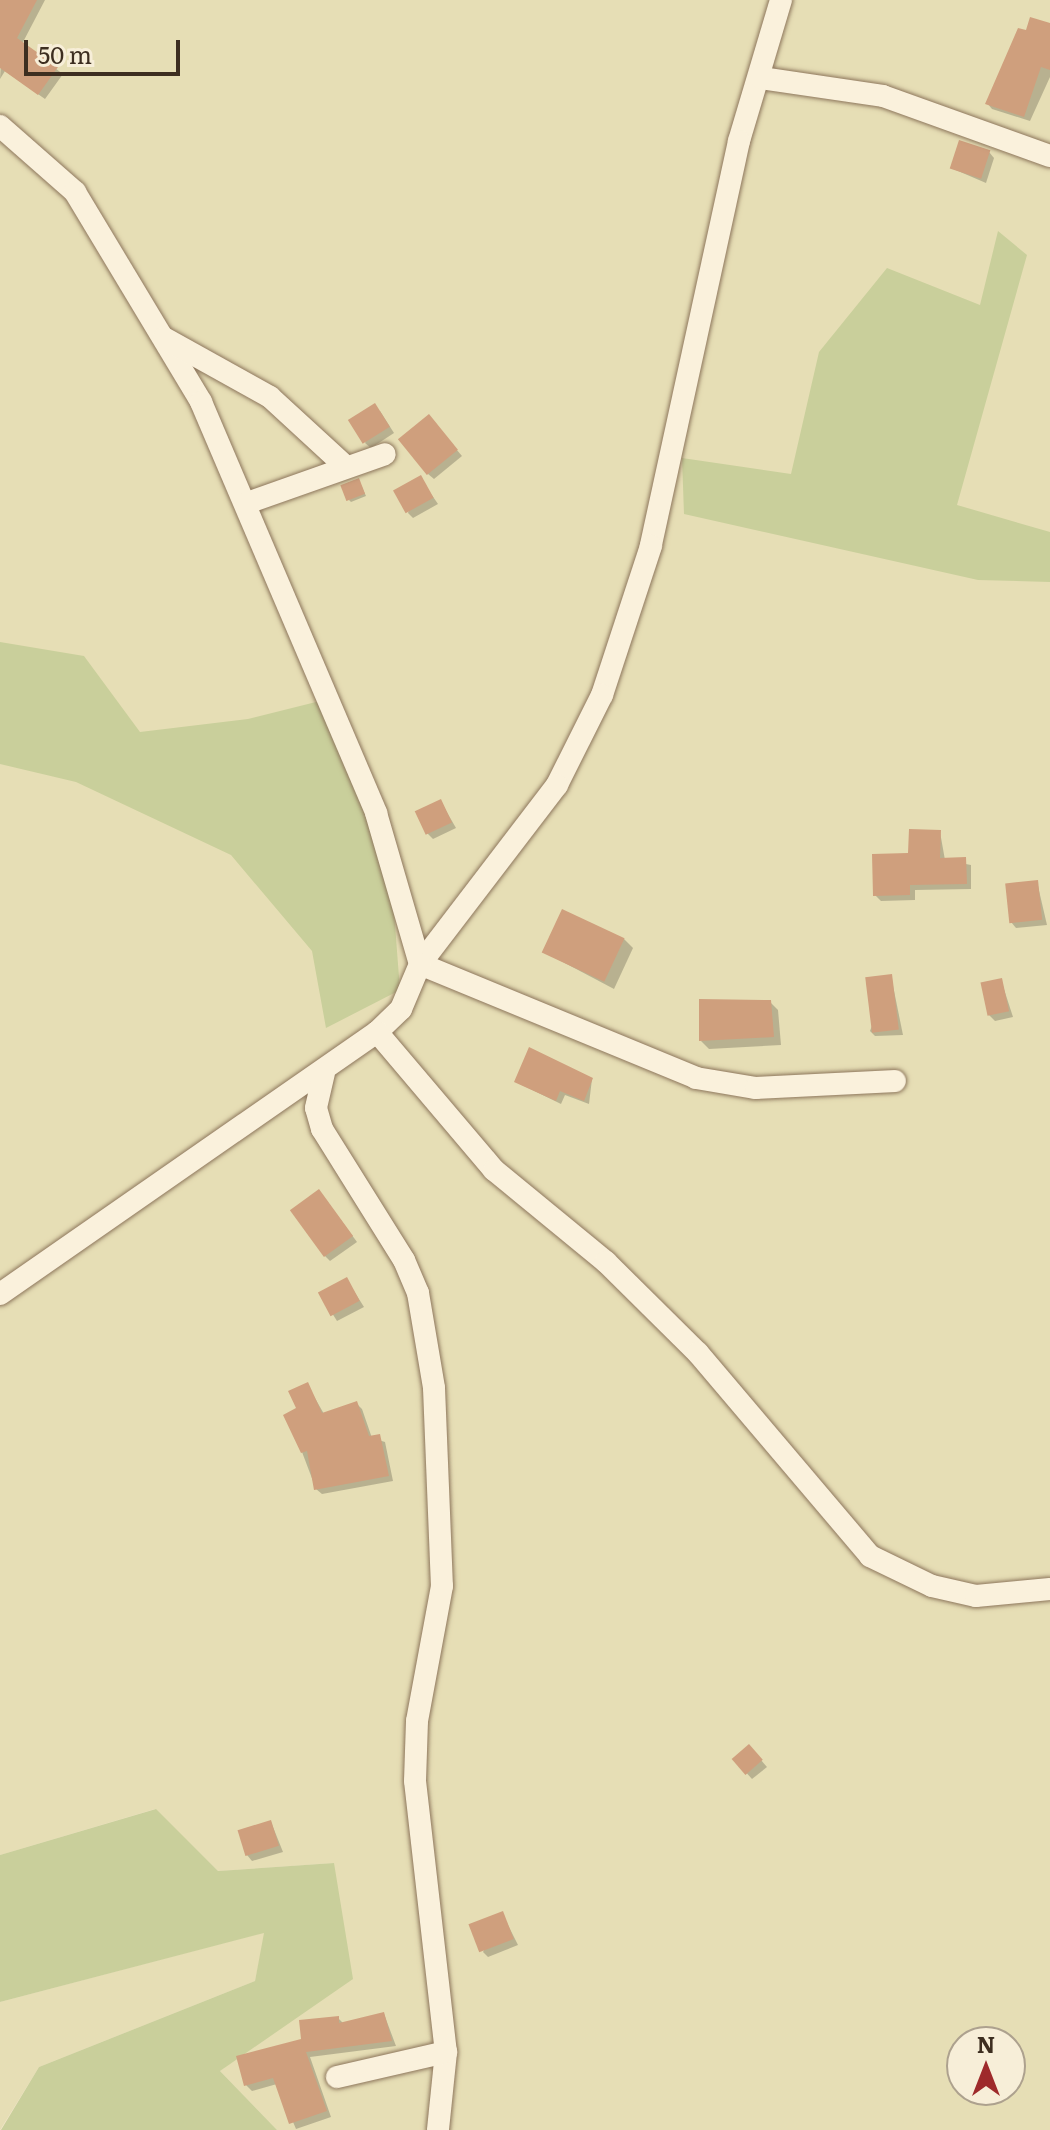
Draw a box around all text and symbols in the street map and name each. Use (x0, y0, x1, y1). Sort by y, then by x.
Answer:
scale bar (28, 24, 184, 74)
text: 50 m (38, 36, 92, 71)
north arrow (946, 2026, 1026, 2106)
text: N (977, 2027, 995, 2060)

